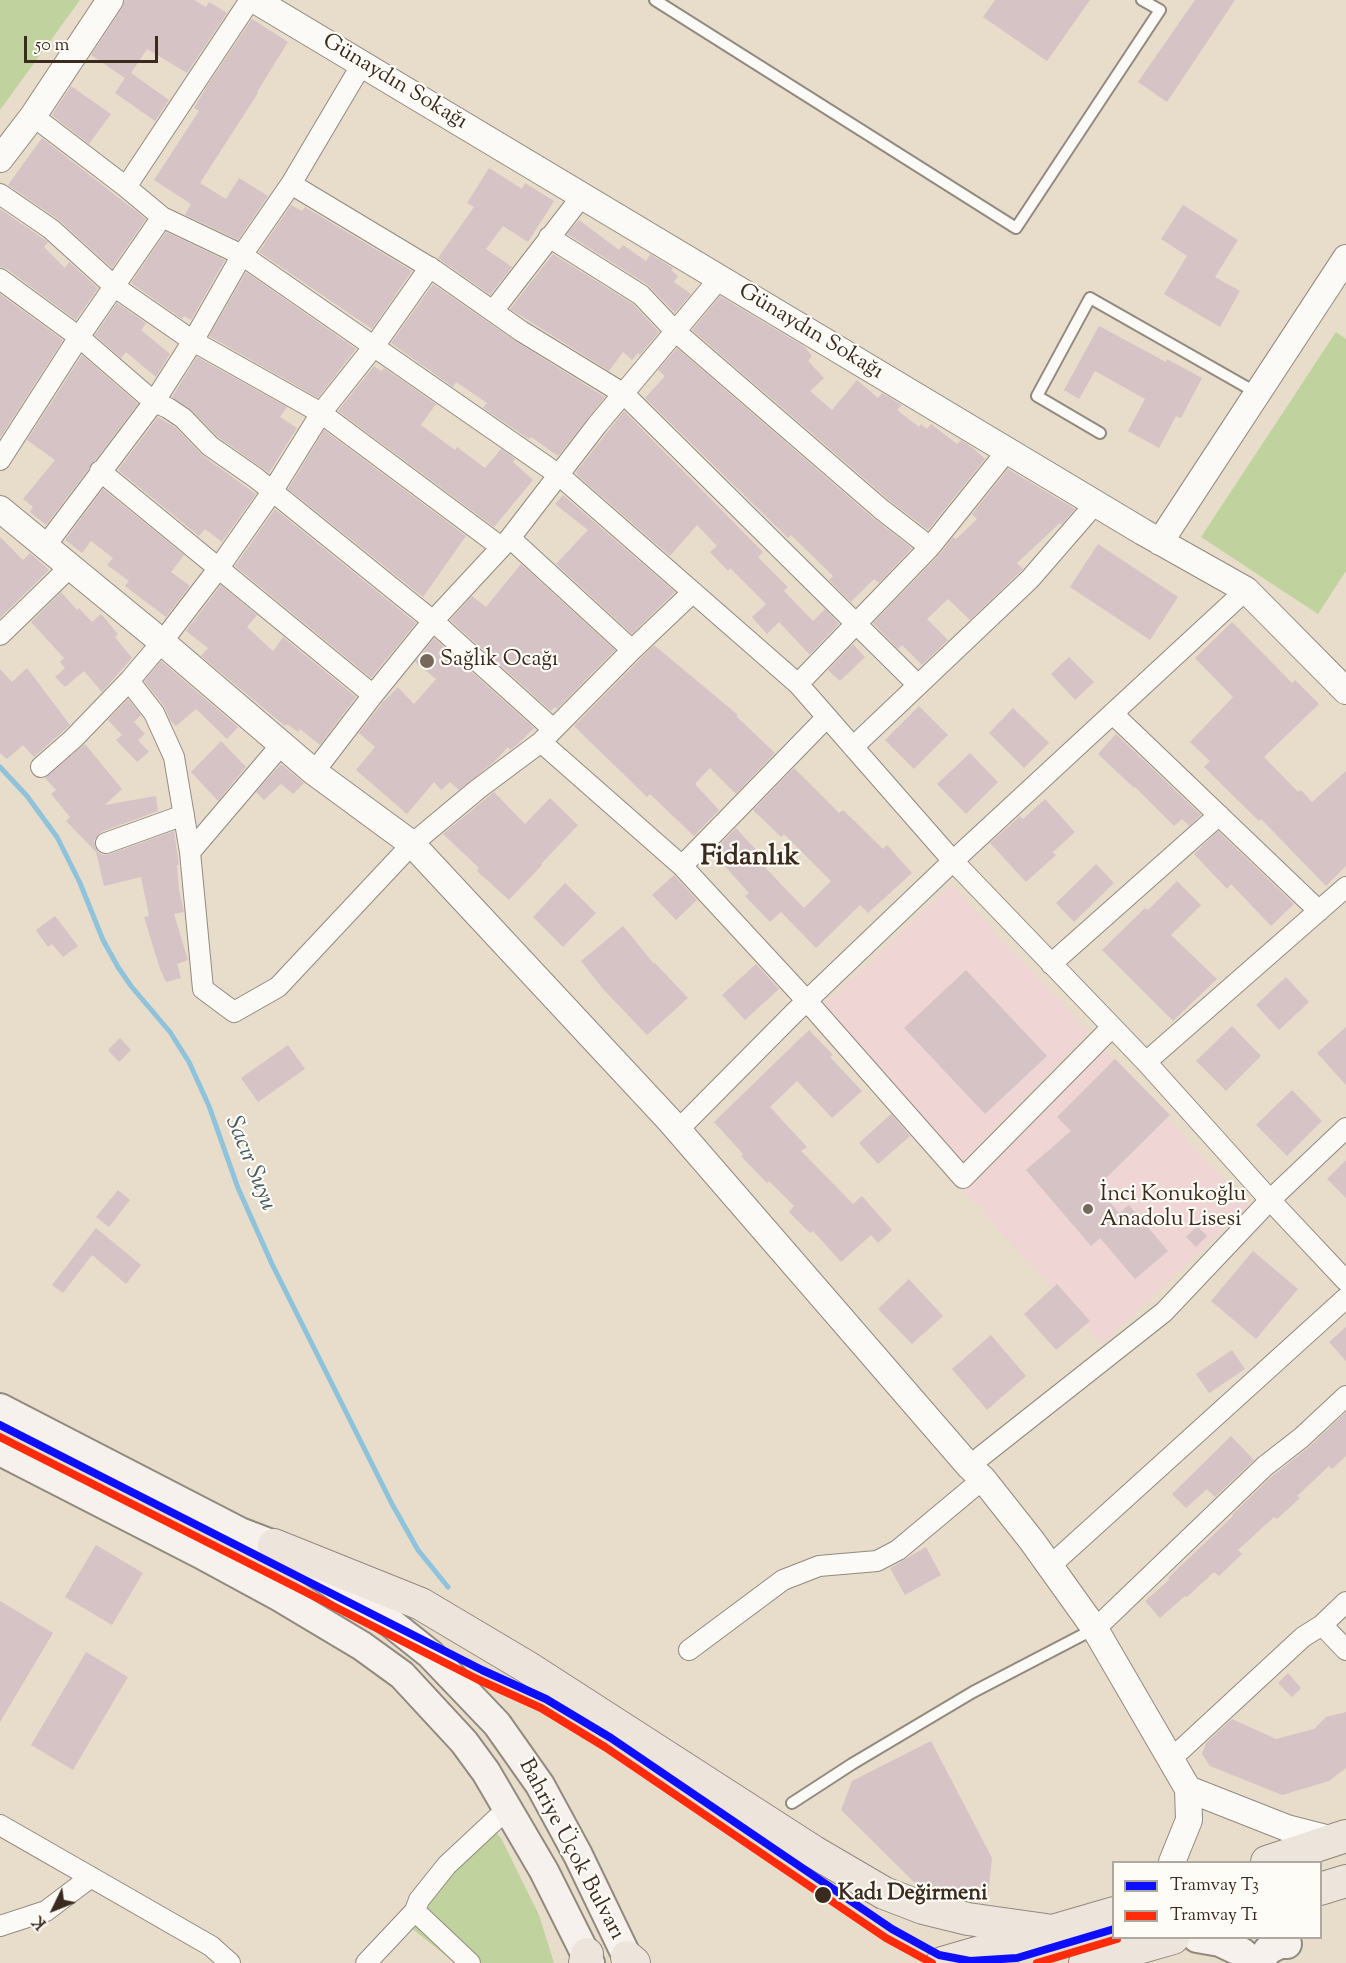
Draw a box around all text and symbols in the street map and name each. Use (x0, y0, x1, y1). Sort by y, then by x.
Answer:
scale bar (27, 24, 160, 62)
street label: Günaydın Sokağı (317, 29, 471, 137)
text: 50 m (35, 33, 69, 59)
street label: Günaydın Sokağı (733, 279, 887, 387)
place label: Sağlık Ocağı (440, 648, 558, 674)
marker: Sağlık Ocağı (418, 652, 436, 670)
district label: Fidanlık (700, 842, 800, 876)
water label: Sacır Suyu (217, 1112, 281, 1216)
place label: İnci Konukoğlu Anadolu Lisesi (1100, 1183, 1246, 1234)
marker: İnci Konukoğlu Anadolu Lisesi (1081, 1202, 1095, 1216)
street label: Bahriye Üçok Bulvarı (511, 1755, 629, 1945)
legend (1112, 1861, 1322, 1939)
text: Tramvay T3 (1170, 1873, 1259, 1899)
north arrow (24, 1879, 84, 1939)
place label: Kadı Değirmeni (838, 1882, 987, 1908)
marker: Kadı Değirmeni (813, 1885, 833, 1905)
text: Tramvay T1 (1170, 1903, 1258, 1929)
text: K (28, 1910, 53, 1934)

